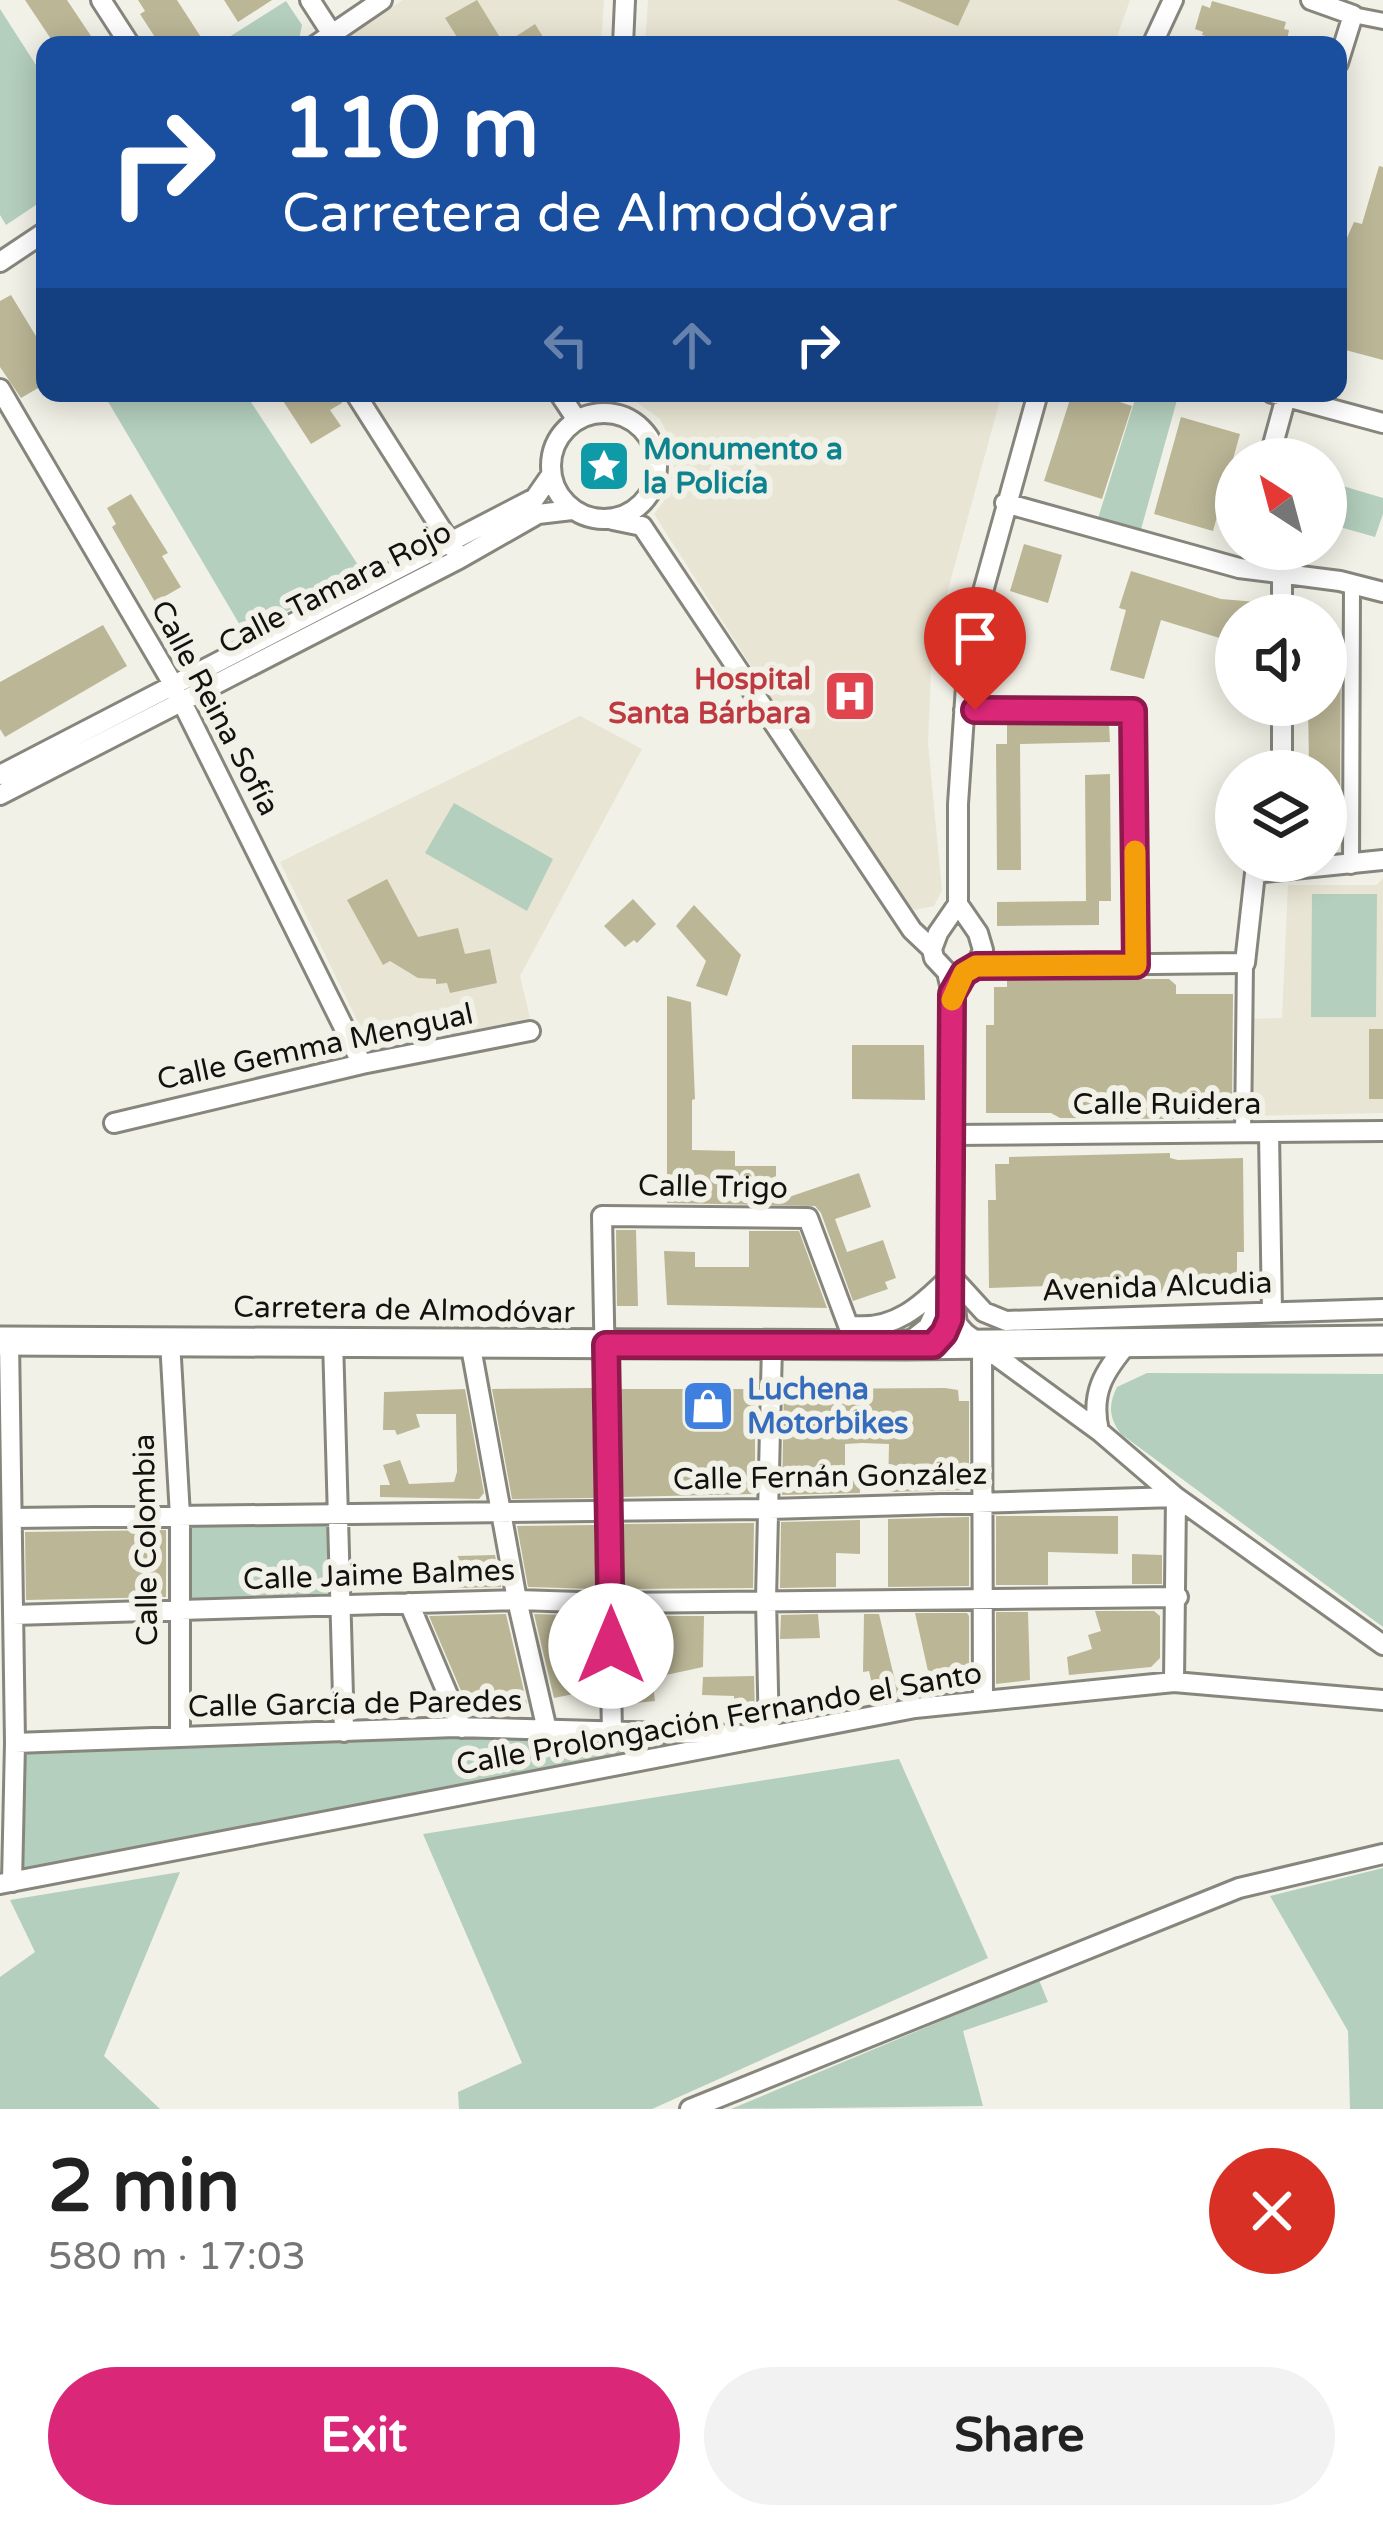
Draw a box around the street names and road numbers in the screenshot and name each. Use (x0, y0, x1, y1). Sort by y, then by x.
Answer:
street label: Calle Tamara Rojo (212, 513, 458, 663)
street label: Calle Reina Sofía (143, 594, 287, 822)
street label: Calle Gemma Mengual (154, 995, 476, 1099)
street label: Calle Ruidera (1073, 1086, 1261, 1123)
street label: Calle Trigo (638, 1167, 788, 1207)
street label: Avenida Alcudia (1041, 1264, 1273, 1310)
street label: Carretera de Almodóvar (233, 1289, 576, 1331)
street label: Calle Colombia (126, 1433, 166, 1647)
street label: Calle Fernán González (672, 1456, 988, 1498)
street label: Calle Jaime Balmes (242, 1552, 516, 1598)
street label: Calle Prolongación Fernando el Santo (453, 1654, 985, 1784)
street label: Calle García de Paredes (187, 1683, 523, 1725)

